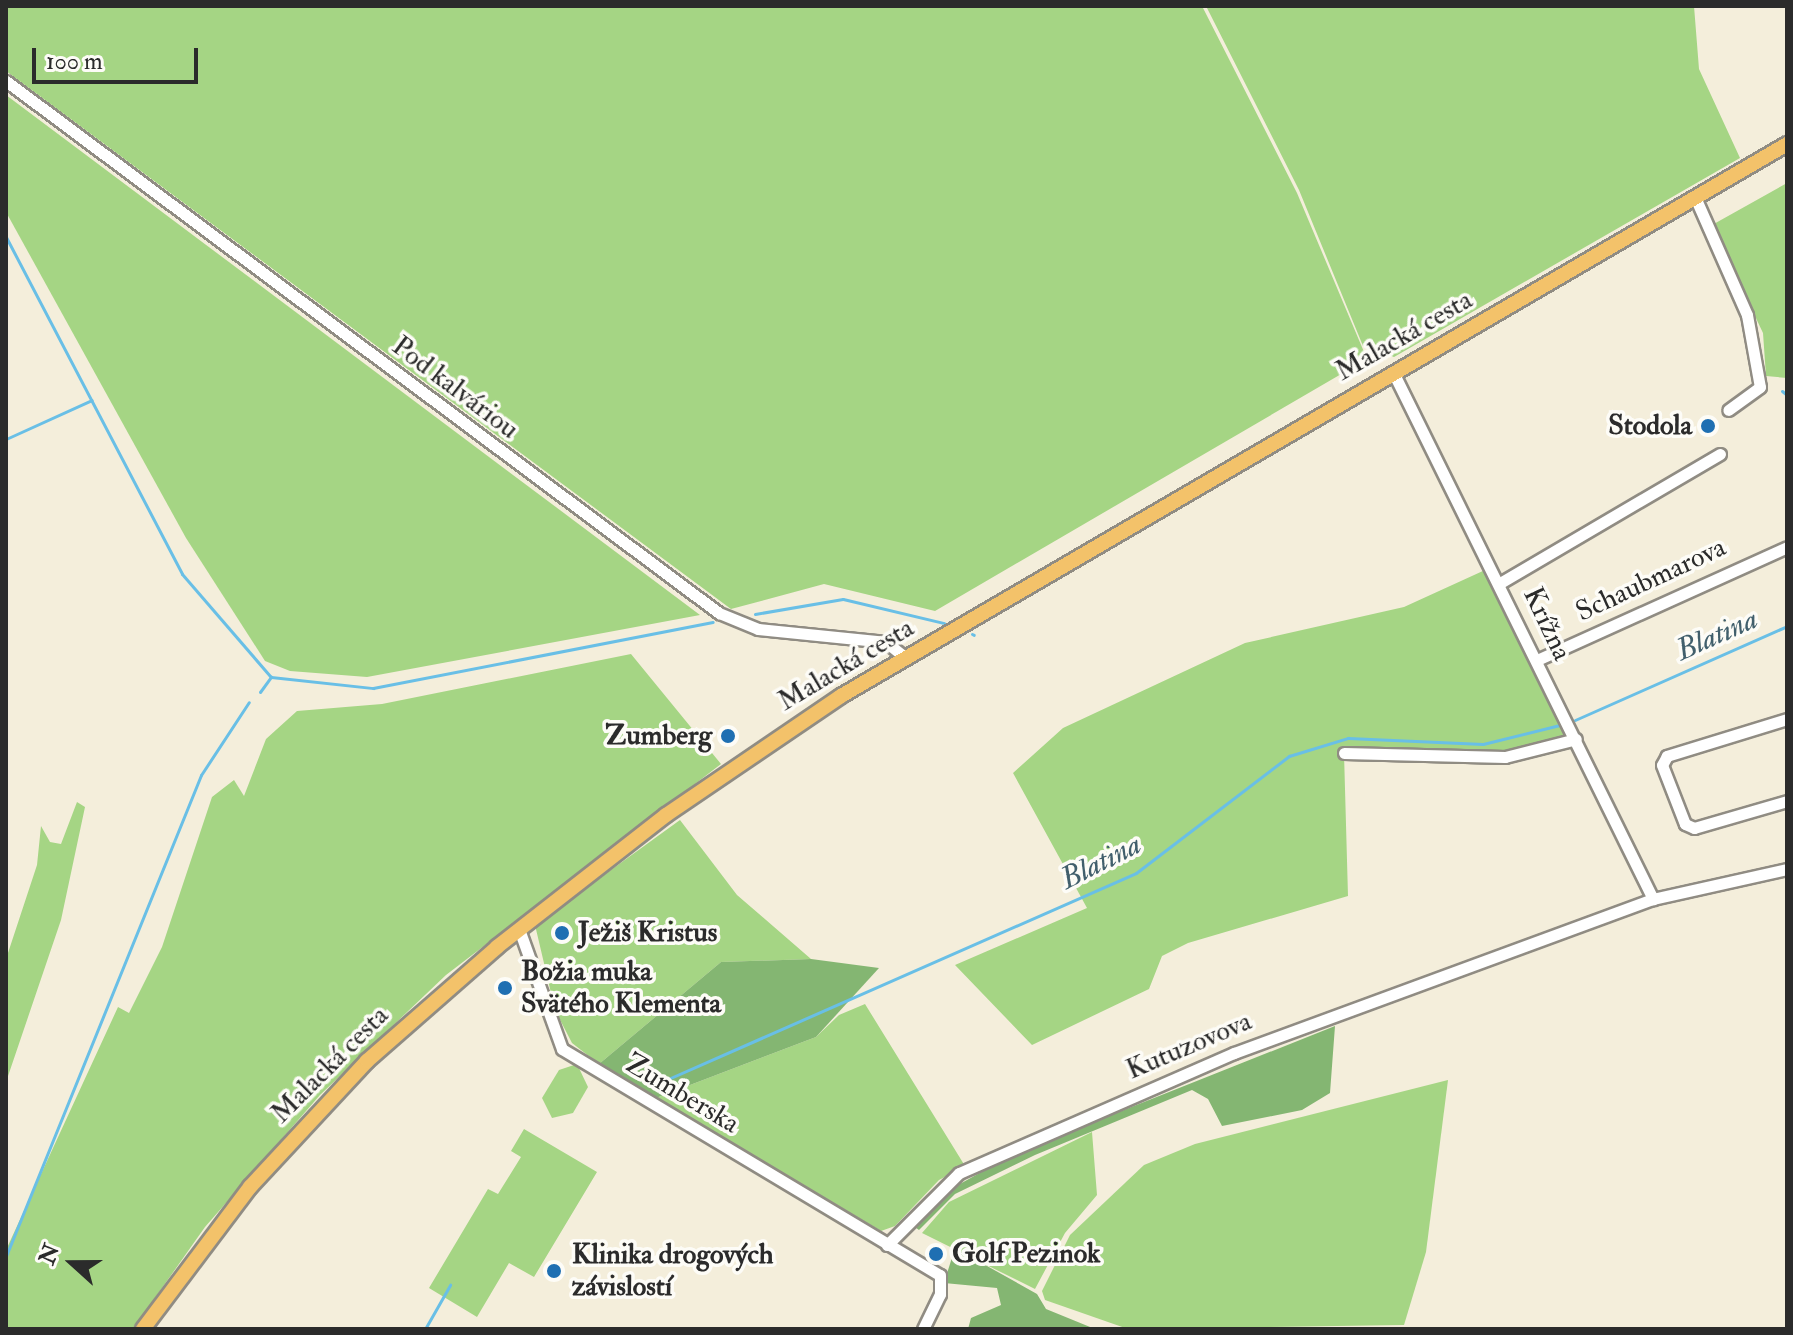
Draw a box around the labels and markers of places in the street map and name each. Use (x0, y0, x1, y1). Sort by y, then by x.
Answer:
place label: Stodola (1608, 409, 1692, 443)
marker: Stodola (1699, 417, 1717, 435)
place label: Zumberg (605, 719, 712, 753)
marker: Zumberg (719, 727, 737, 745)
place label: Ježiš Kristus (578, 916, 717, 950)
marker: Ježiš Kristus (553, 924, 571, 942)
place label: Božia muka Svätého Klementa (521, 955, 721, 1021)
marker: Božia muka Svätého Klementa (496, 979, 514, 997)
place label: Golf Pezinok (952, 1237, 1101, 1271)
place label: Klinika drogových závislostí (572, 1238, 773, 1304)
marker: Golf Pezinok (927, 1245, 945, 1263)
marker: Klinika drogových závislostí (543, 1260, 565, 1282)

